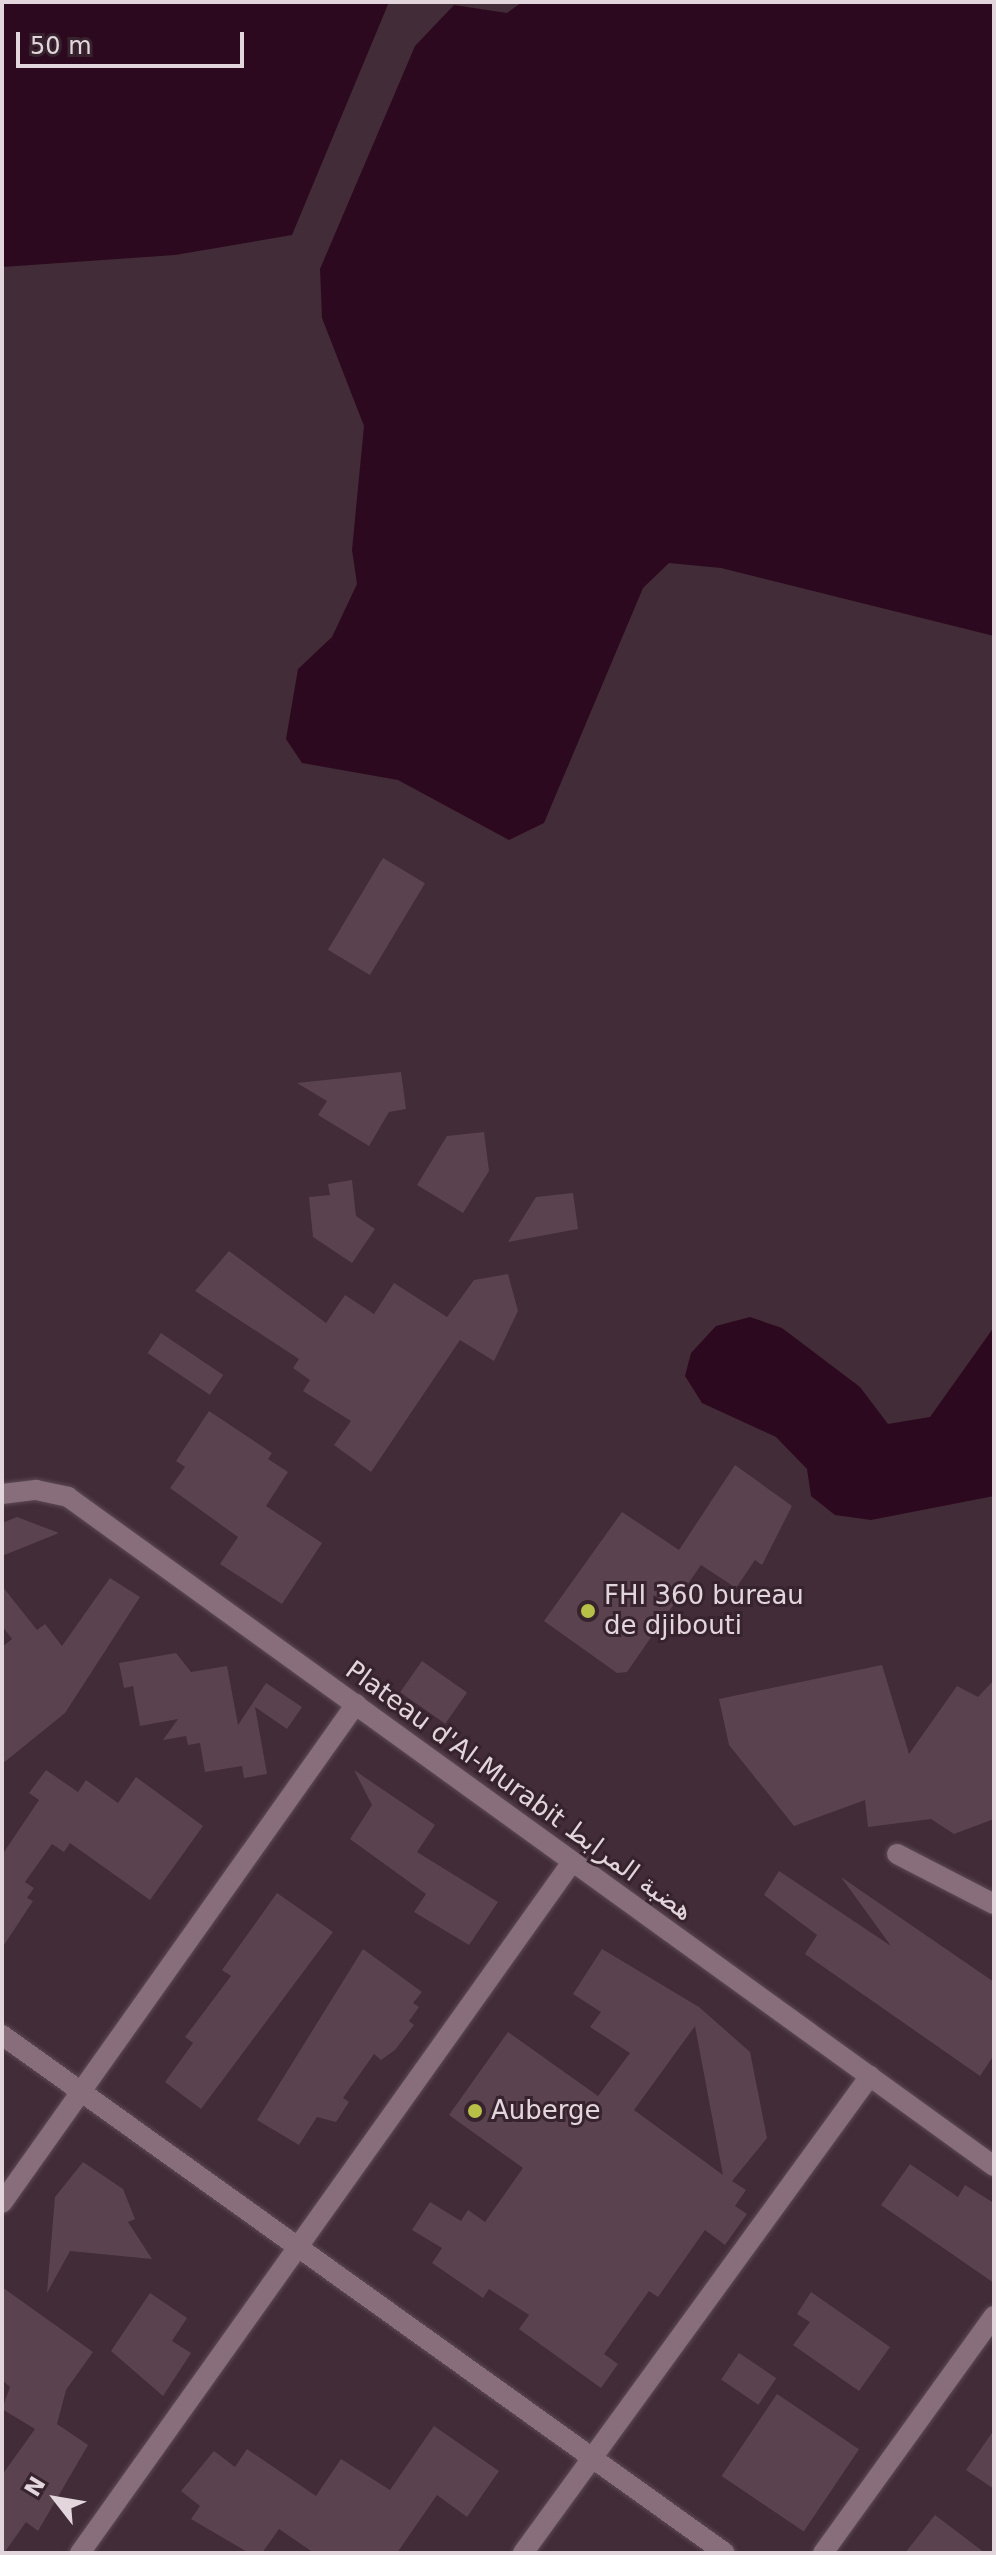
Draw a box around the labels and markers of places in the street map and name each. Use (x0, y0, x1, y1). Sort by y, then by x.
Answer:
place label: FHI 360 bureau de djibouti (604, 1580, 804, 1642)
marker: FHI 360 bureau de djibouti (579, 1602, 597, 1620)
place label: Auberge (491, 2095, 600, 2127)
marker: Auberge (466, 2102, 484, 2120)

